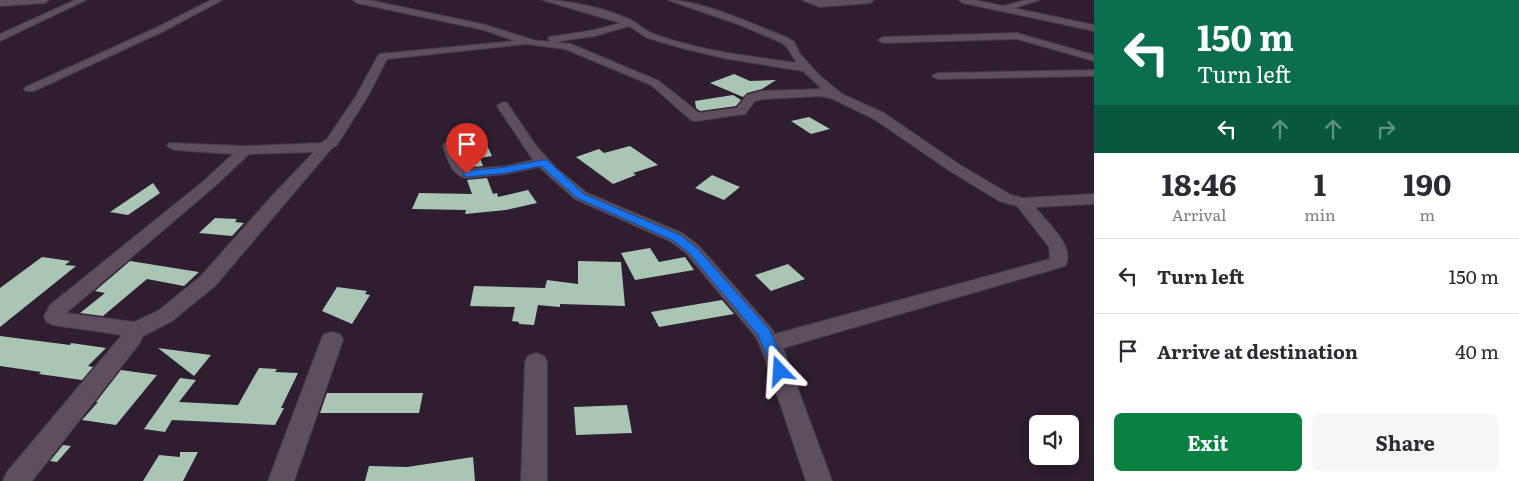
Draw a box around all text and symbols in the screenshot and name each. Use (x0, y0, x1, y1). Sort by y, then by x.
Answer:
text: 150 m (1197, 10, 1294, 62)
icon: left (1114, 20, 1179, 85)
text: Turn left (1197, 57, 1291, 90)
icon: left (1213, 115, 1241, 143)
icon: ahead (1266, 115, 1294, 143)
icon: ahead (1319, 115, 1347, 143)
icon: right (1372, 115, 1400, 143)
pin (446, 123, 488, 174)
icon: arrive (453, 130, 481, 158)
text: 18:46 (1162, 161, 1237, 205)
text: 1 (1314, 161, 1326, 205)
text: 190 (1403, 161, 1451, 205)
text: Arrival (1172, 202, 1226, 226)
text: min (1304, 202, 1336, 226)
text: m (1420, 202, 1435, 226)
icon: left (1114, 262, 1142, 290)
text: Turn left (1157, 262, 1244, 290)
text: 150 m (1448, 262, 1499, 290)
icon: arrive (1114, 337, 1142, 365)
text: Arrive at destination (1157, 337, 1358, 365)
text: 40 m (1455, 337, 1499, 365)
position arrow (753, 344, 805, 396)
button: Exit (1114, 413, 1302, 471)
button: Share (1312, 413, 1499, 471)
map controls (1029, 415, 1079, 465)
button: sound (1029, 415, 1079, 465)

